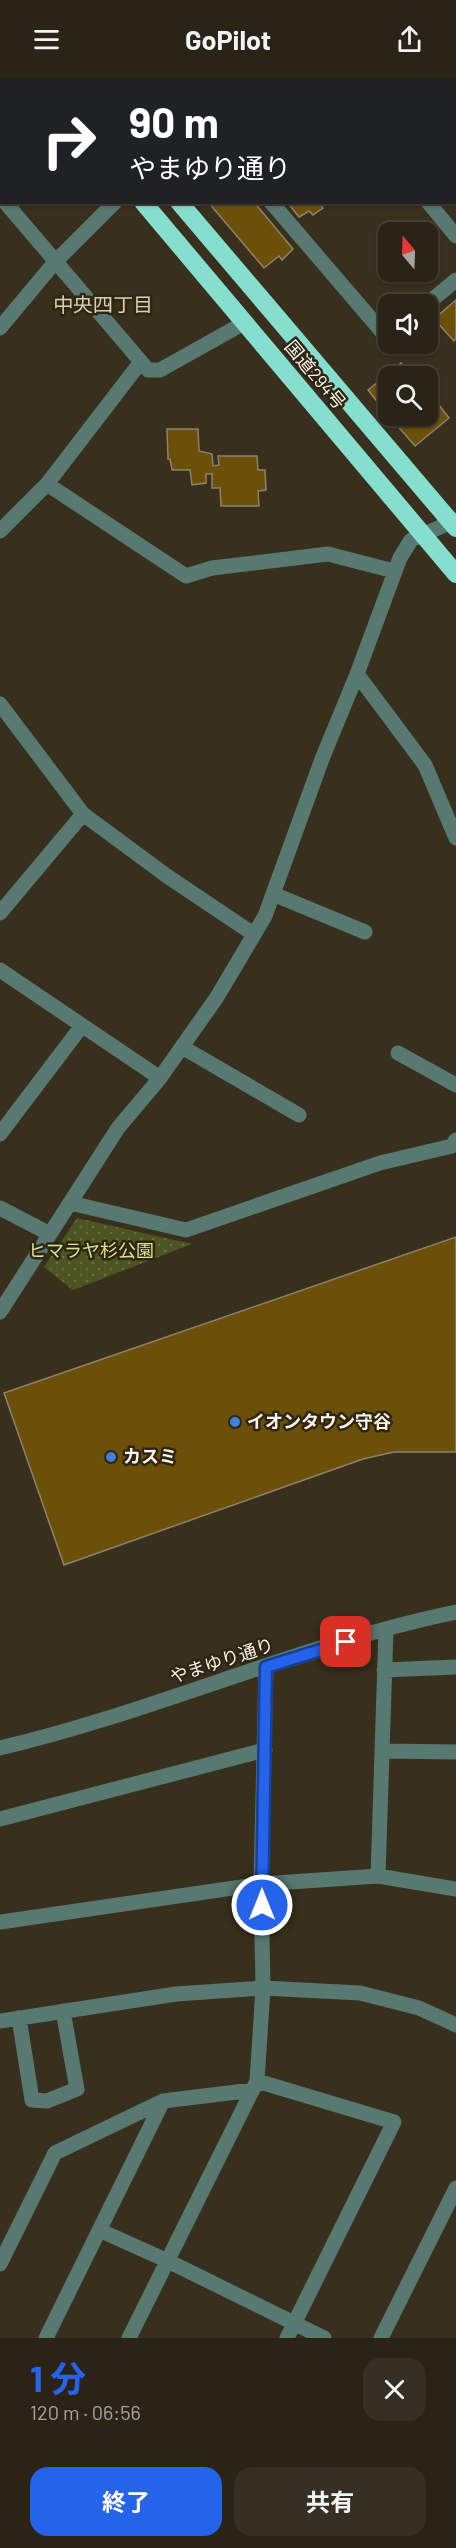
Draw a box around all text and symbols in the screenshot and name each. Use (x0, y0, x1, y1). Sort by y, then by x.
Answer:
icon: menu (30, 23, 63, 56)
text: GoPilot (185, 23, 271, 55)
icon: share (393, 23, 426, 56)
text: 90 m (129, 96, 219, 146)
icon: right (30, 102, 108, 180)
text: やまゆり通り (129, 151, 291, 183)
north arrow (378, 222, 438, 282)
map controls (378, 222, 438, 426)
district label: 中央四丁目 (53, 292, 153, 316)
button: sound (378, 294, 438, 354)
street label: 国道294号 (281, 336, 351, 413)
button: search (378, 366, 438, 426)
park label: ヒマラヤ杉公園 (28, 1239, 154, 1261)
place label: イオンタウン守谷 (247, 1410, 391, 1432)
marker: イオンタウン守谷 (228, 1415, 242, 1429)
place label: カスミ (123, 1445, 177, 1467)
marker: カスミ (104, 1450, 118, 1464)
pin (320, 1616, 371, 1667)
icon: arrive (329, 1625, 362, 1658)
street label: やまゆり通り (167, 1633, 276, 1687)
position arrow (230, 1873, 294, 1937)
text: 1 分 (30, 2356, 86, 2399)
button: close (363, 2358, 426, 2421)
text: 120 m · 06:56 (30, 2400, 141, 2424)
button: 終了 (30, 2467, 222, 2536)
button: 共有 (234, 2467, 426, 2536)

